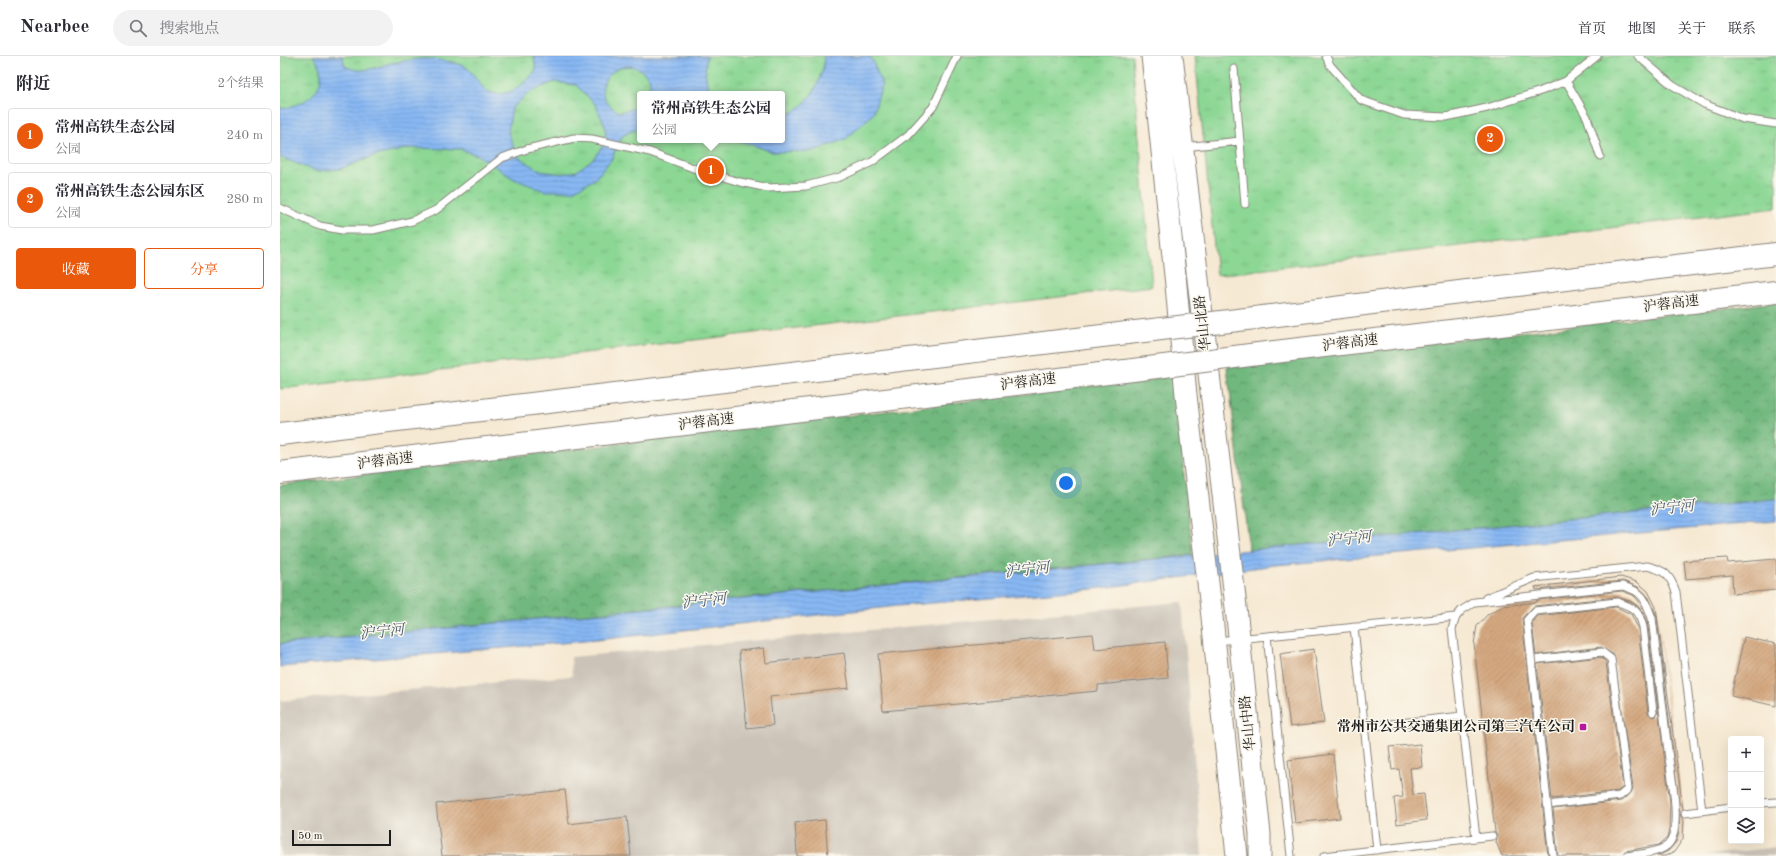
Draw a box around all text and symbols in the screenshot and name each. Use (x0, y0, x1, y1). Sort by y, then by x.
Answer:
search box (113, 10, 393, 46)
icon: search (127, 17, 149, 39)
text: Nearbee (20, 18, 89, 37)
text: 搜索地点 (159, 22, 219, 37)
text: 首页 (1578, 22, 1606, 36)
text: 地图 (1628, 22, 1656, 36)
text: 关于 (1678, 22, 1706, 36)
text: 联系 (1728, 22, 1756, 36)
text: 附近 (16, 76, 50, 93)
text: 2个结果 (217, 77, 264, 90)
popup (637, 91, 785, 143)
text: 常州高铁生态公园 (651, 102, 771, 117)
text: 常州高铁生态公园 (55, 121, 175, 136)
text: 公园 (651, 124, 677, 137)
pin: 2 (1477, 124, 1503, 154)
text: 1 (26, 129, 34, 142)
text: 240 m (226, 129, 263, 142)
text: 公园 (55, 143, 81, 156)
pin: 1 (698, 156, 724, 186)
text: 常州高铁生态公园东区 (55, 185, 205, 200)
text: 2 (26, 193, 34, 206)
text: 280 m (226, 193, 263, 206)
text: 公园 (55, 207, 81, 220)
button: 收藏 (16, 248, 136, 289)
button: 分享 (144, 248, 264, 289)
street label: 沪蓉高速 (1642, 293, 1700, 314)
street label: 华山北路 (1192, 294, 1213, 352)
street label: 沪蓉高速 (1321, 332, 1379, 353)
street label: 沪蓉高速 (999, 371, 1057, 392)
street label: 沪蓉高速 (677, 411, 735, 432)
street label: 沪蓉高速 (356, 450, 414, 471)
your location (1056, 473, 1076, 493)
water label: 沪宁河 (1649, 497, 1698, 519)
water label: 沪宁河 (1326, 528, 1375, 550)
water label: 沪宁河 (1004, 559, 1053, 581)
water label: 沪宁河 (681, 590, 730, 612)
water label: 沪宁河 (359, 621, 408, 643)
street label: 华山中路 (1237, 694, 1258, 752)
place label: 常州市公共交通集团公司第三汽车公司 (1337, 718, 1575, 734)
marker: 常州市公共交通集团公司第三汽车公司 (1578, 722, 1588, 732)
map controls (1728, 736, 1764, 844)
button: + (1728, 736, 1764, 772)
button: − (1728, 772, 1764, 808)
button: layers (1728, 808, 1764, 844)
scale bar (292, 828, 391, 847)
text: 50 m (298, 831, 323, 842)

